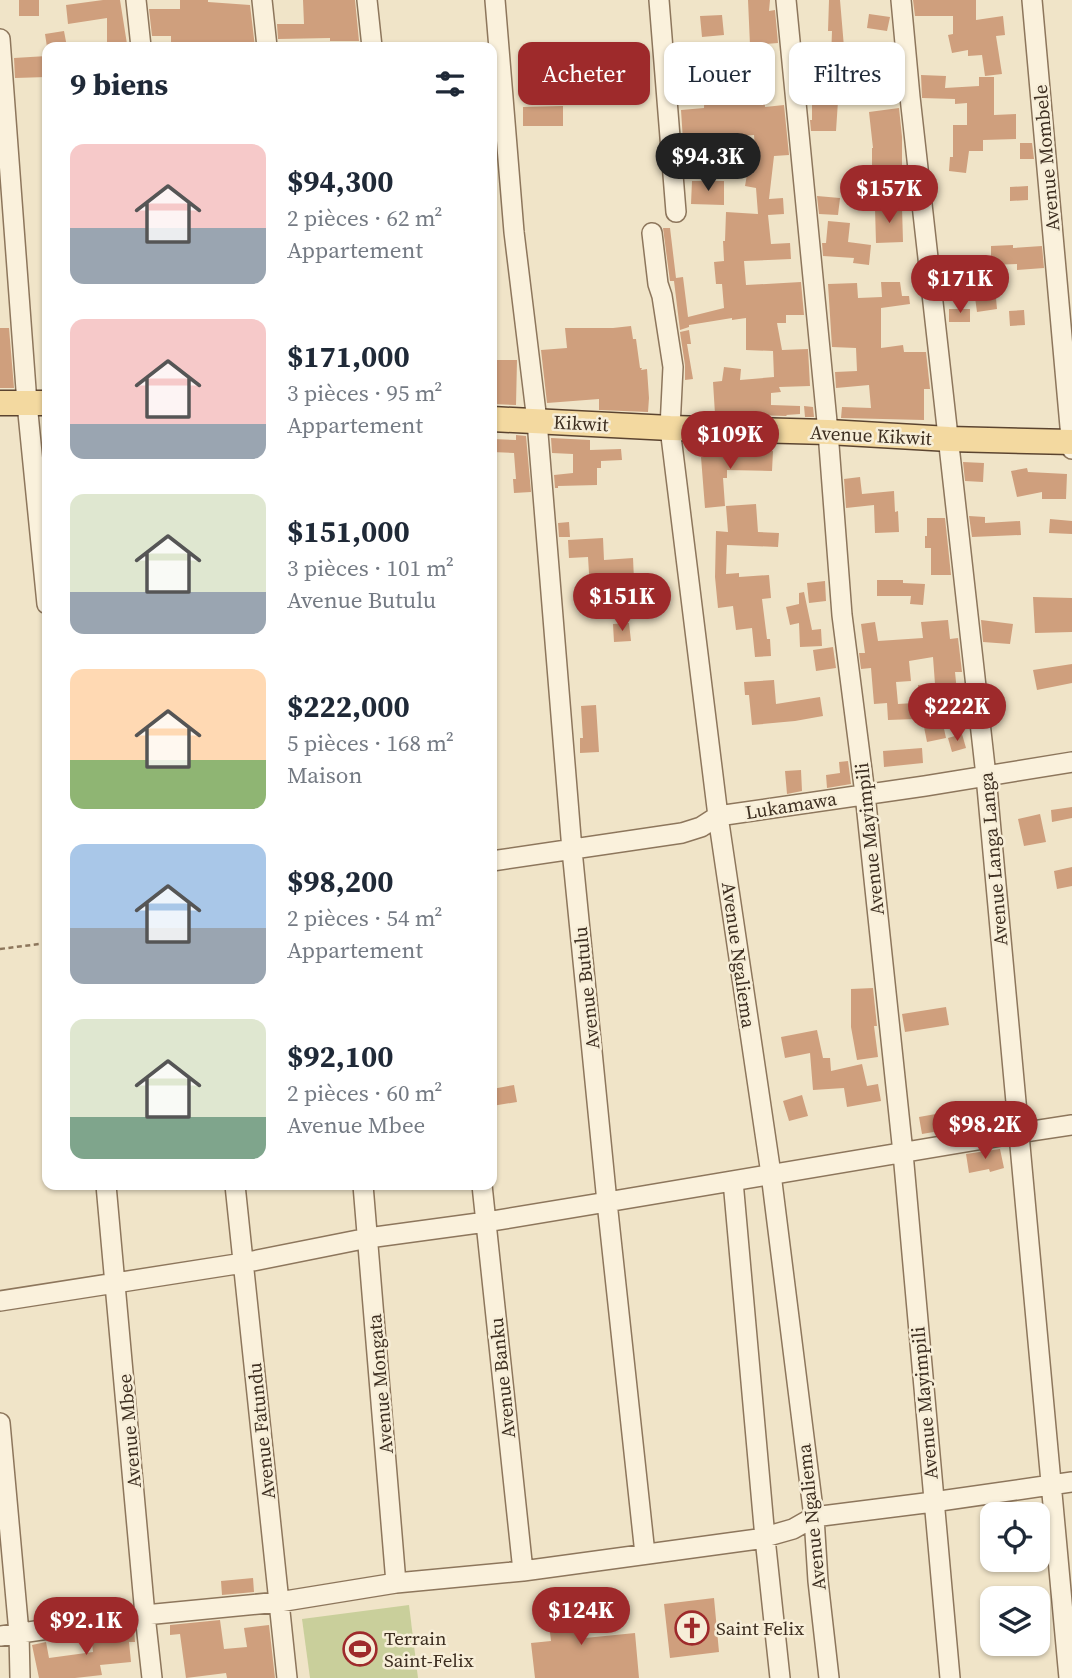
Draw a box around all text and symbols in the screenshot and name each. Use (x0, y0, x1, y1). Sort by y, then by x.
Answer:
chip: Acheter (518, 42, 650, 105)
chip: Louer (664, 42, 775, 105)
chip: Filtres (789, 42, 905, 105)
text: 9 biens (70, 64, 168, 105)
icon: filters (431, 65, 469, 103)
street label: Avenue Mombele (1027, 84, 1065, 232)
pin: $94.3K (651, 134, 765, 193)
text: $94.3K (672, 140, 744, 172)
text: $94,300 (287, 161, 394, 202)
pin: $157K (840, 166, 938, 225)
icon: home (126, 172, 210, 256)
text: $157K (856, 172, 922, 204)
text: 2 pièces · 62 m² (287, 202, 442, 234)
text: Appartement (287, 234, 423, 266)
pin: $171K (911, 256, 1009, 315)
text: $171K (927, 262, 993, 294)
text: $171,000 (287, 336, 410, 377)
icon: home (126, 347, 210, 431)
text: 3 pièces · 95 m² (287, 377, 442, 409)
text: Appartement (287, 409, 423, 441)
street label: Kikwit (553, 409, 610, 437)
pin: $109K (681, 412, 779, 471)
text: $109K (697, 418, 763, 450)
street label: Avenue Kikwit (809, 419, 933, 451)
text: $151,000 (287, 511, 410, 552)
icon: home (126, 522, 210, 606)
text: 3 pièces · 101 m² (287, 552, 454, 584)
pin: $151K (573, 574, 671, 633)
text: $151K (589, 580, 655, 612)
text: Avenue Butulu (287, 584, 436, 616)
pin: $222K (908, 684, 1006, 743)
text: $222,000 (287, 686, 410, 727)
text: $222K (924, 690, 990, 722)
icon: home (126, 697, 210, 781)
text: 5 pièces · 168 m² (287, 727, 454, 759)
text: Maison (287, 759, 362, 791)
street label: Avenue Mayimpili (848, 761, 890, 917)
street label: Avenue Langa Langa (972, 771, 1014, 947)
street label: Lukamawa (743, 785, 839, 825)
text: $98,200 (287, 861, 394, 902)
icon: home (126, 872, 210, 956)
street label: Avenue Ngaliema (716, 880, 762, 1030)
text: 2 pièces · 54 m² (287, 902, 442, 934)
street label: Avenue Butulu (567, 925, 605, 1051)
text: Appartement (287, 934, 423, 966)
text: $92,100 (287, 1036, 394, 1077)
icon: home (126, 1047, 210, 1131)
text: 2 pièces · 60 m² (287, 1077, 442, 1109)
pin: $98.2K (928, 1102, 1042, 1161)
text: $98.2K (949, 1108, 1021, 1140)
text: Avenue Mbee (287, 1109, 425, 1141)
street label: Avenue Mongata (361, 1313, 399, 1455)
street label: Avenue Banku (483, 1316, 521, 1440)
street label: Avenue Mayimpili (904, 1325, 944, 1481)
street label: Avenue Fatundu (241, 1361, 281, 1501)
street label: Avenue Mbee (111, 1373, 147, 1489)
street label: Avenue Ngaliema (790, 1442, 832, 1592)
map controls (980, 1502, 1050, 1656)
button: locate (980, 1502, 1050, 1572)
button: layers (980, 1586, 1050, 1656)
pin: $124K (532, 1588, 630, 1647)
text: $124K (548, 1594, 614, 1626)
pin: $92.1K (29, 1598, 143, 1657)
text: $92.1K (50, 1604, 122, 1636)
church icon: Saint Felix (673, 1609, 711, 1647)
place label: Saint Felix (716, 1615, 804, 1641)
place label: Terrain Saint-Felix (384, 1625, 474, 1673)
sports icon: Terrain Saint-Felix (341, 1630, 379, 1668)

